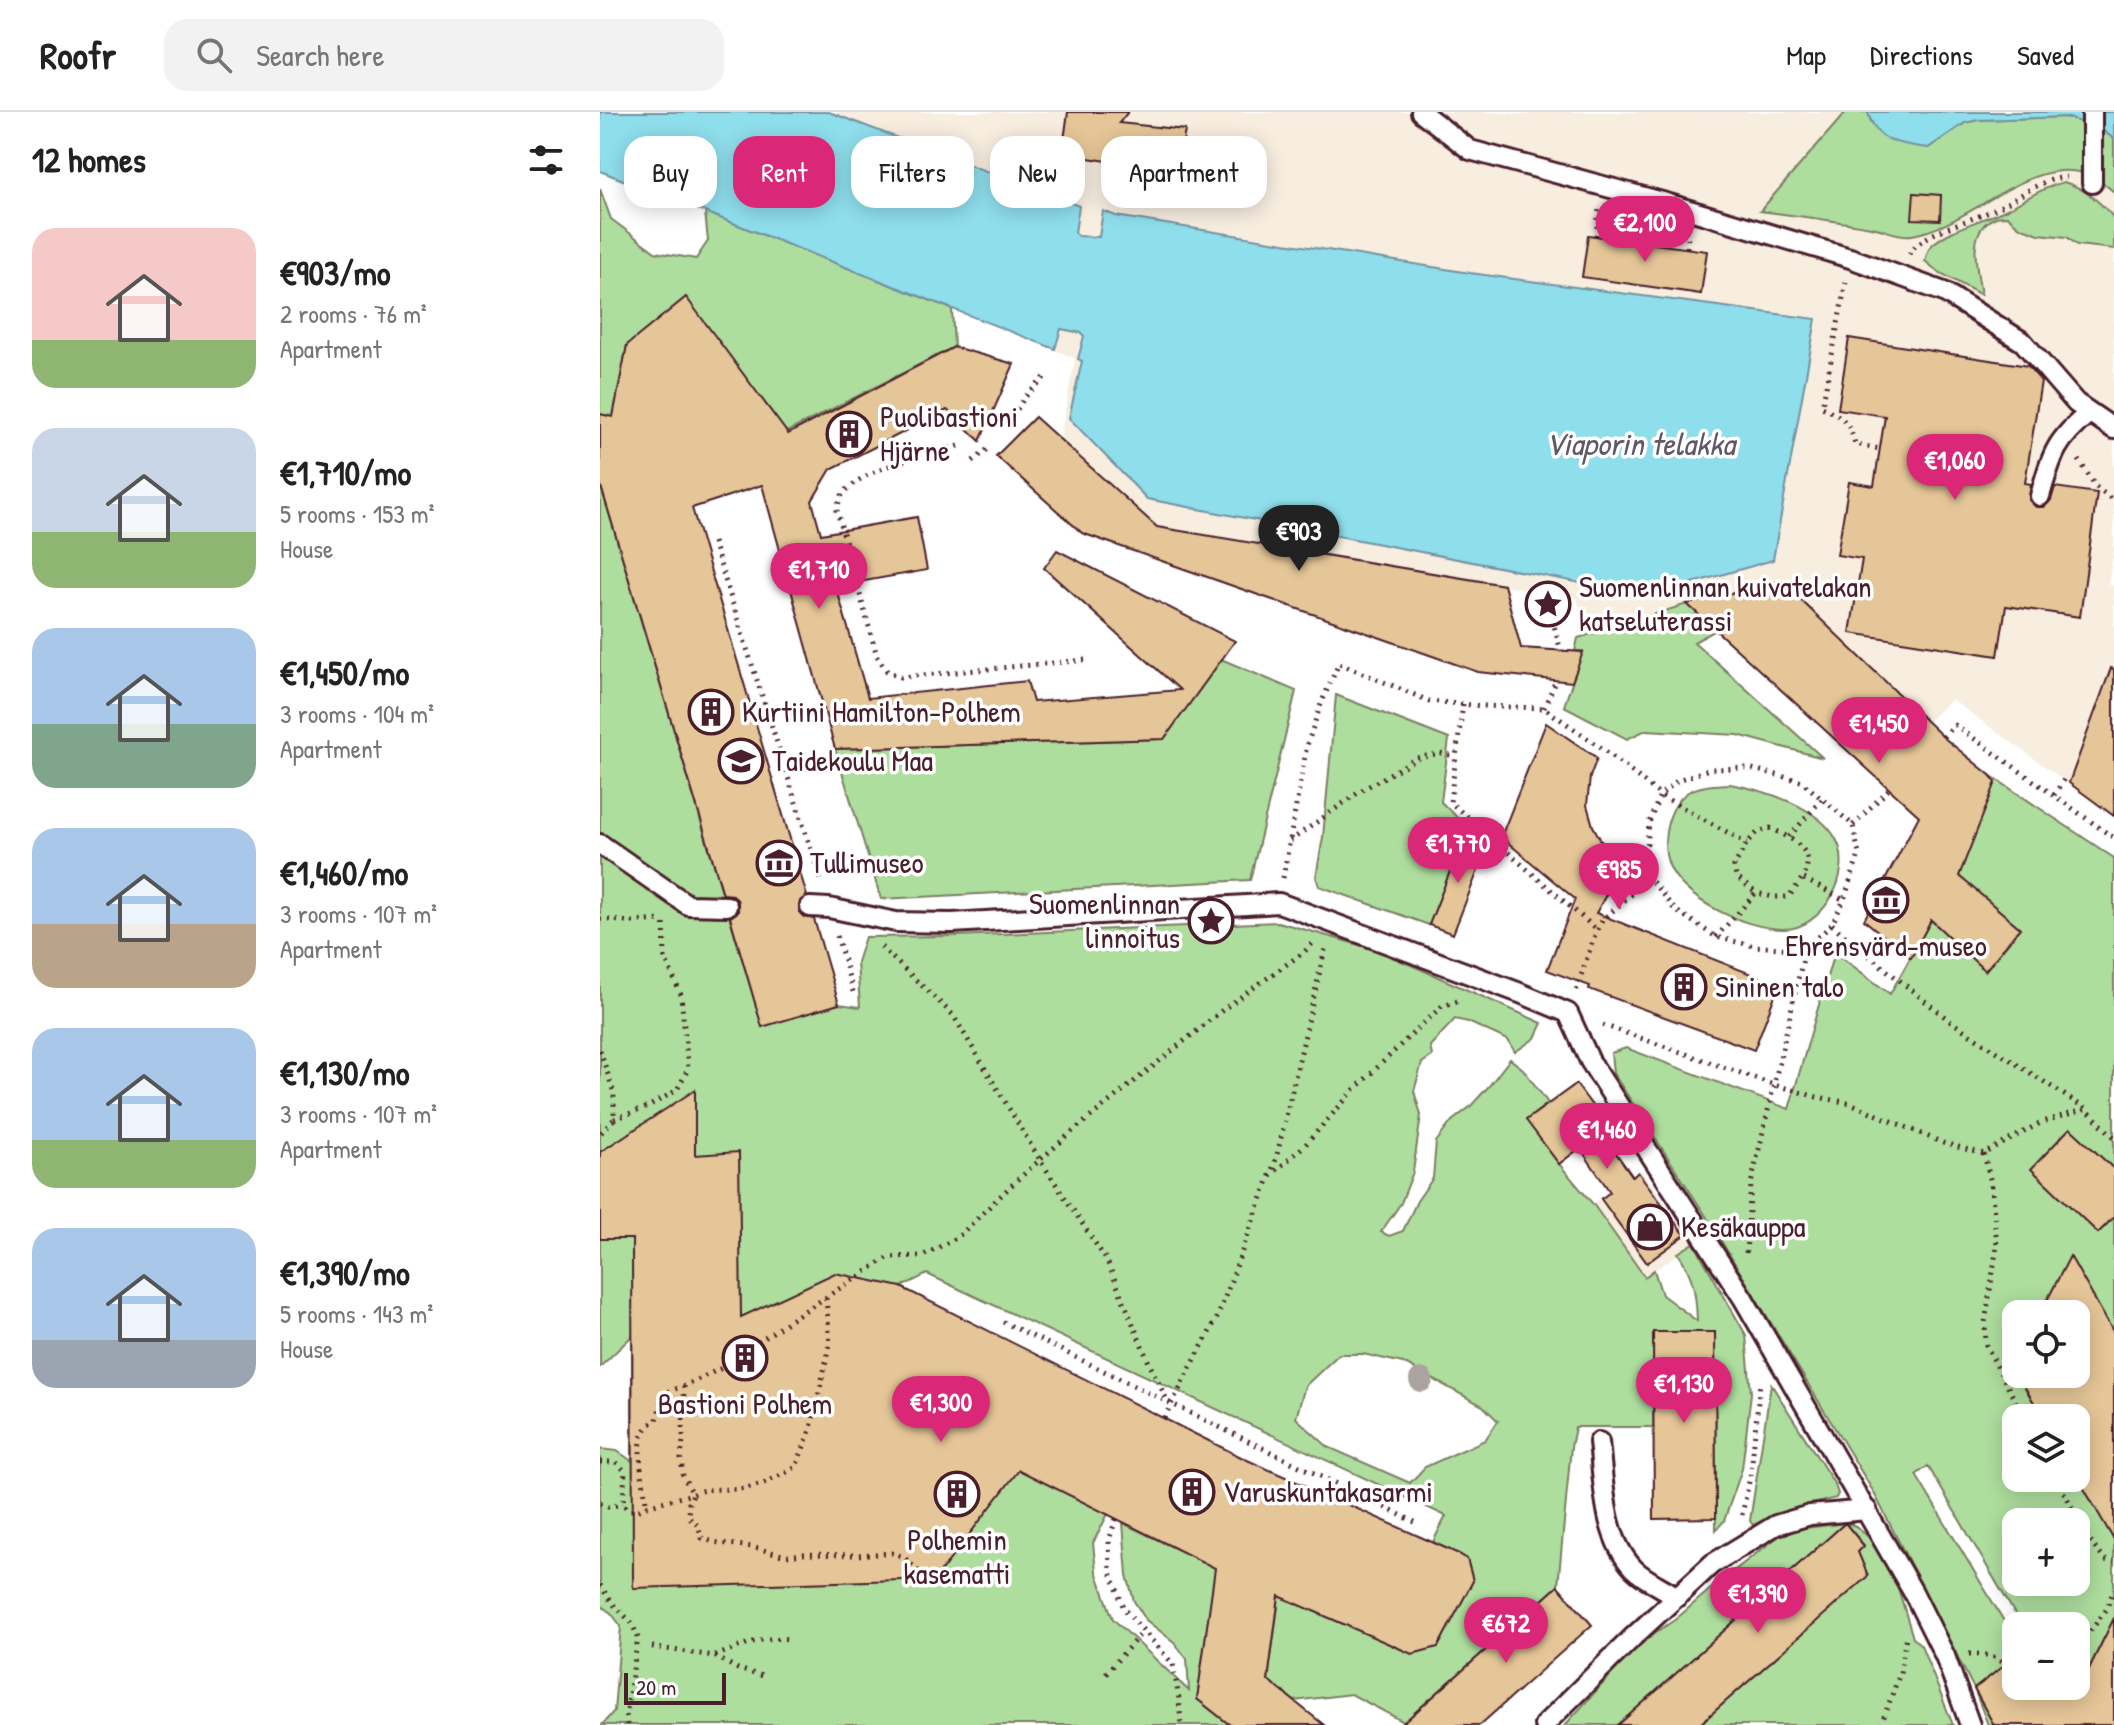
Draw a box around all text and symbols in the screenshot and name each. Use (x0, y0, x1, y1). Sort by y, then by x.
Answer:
search box (164, 19, 724, 91)
text: Roofr (40, 29, 116, 81)
icon: search (192, 33, 236, 77)
text: Search here (256, 35, 384, 75)
text: Map (1786, 36, 1826, 74)
text: Directions (1870, 36, 1973, 74)
text: Saved (2017, 36, 2074, 74)
chip: Buy (624, 136, 717, 208)
chip: Rent (733, 136, 835, 208)
chip: Filters (851, 136, 974, 208)
chip: New (990, 136, 1085, 208)
chip: Apartment (1101, 136, 1267, 208)
text: 12 homes (32, 137, 146, 183)
icon: filters (524, 138, 568, 182)
pin: €2,100 (1580, 196, 1710, 264)
text: €2,100 (1614, 204, 1676, 239)
text: €903/mo (280, 250, 391, 296)
icon: home (96, 260, 192, 356)
text: 2 rooms · 76 m² (280, 296, 427, 331)
text: Apartment (280, 331, 382, 366)
place label: Puolibastioni Hjärne (880, 396, 1018, 470)
building icon: Puolibastioni Hjärne (825, 410, 873, 458)
water label: Viaporin telakka (1545, 422, 1738, 465)
pin: €1,060 (1890, 434, 2020, 502)
text: €1,060 (1925, 442, 1985, 477)
text: €1,710/mo (280, 450, 411, 496)
icon: home (96, 460, 192, 556)
text: 5 rooms · 153 m² (280, 496, 435, 531)
pin: €903 (1252, 505, 1346, 573)
text: €903 (1276, 513, 1322, 548)
text: House (280, 531, 333, 566)
pin: €1,710 (754, 543, 884, 611)
text: €1,710 (788, 551, 850, 586)
place label: Suomenlinnan kuivatelakan katseluterassi (1579, 566, 1872, 640)
place icon: Suomenlinnan kuivatelakan katseluterassi (1524, 580, 1572, 628)
text: €1,450/mo (280, 650, 409, 696)
icon: home (96, 660, 192, 756)
building icon: Kurtiini Hamilton-Polhem (687, 688, 735, 736)
place label: Kurtiini Hamilton-Polhem (742, 691, 1021, 731)
text: 3 rooms · 104 m² (280, 696, 434, 731)
pin: €1,450 (1814, 697, 1944, 765)
text: €1,450 (1849, 705, 1909, 740)
text: Apartment (280, 731, 382, 766)
school or university icon: Taidekoulu Maa (717, 737, 765, 785)
place label: Taidekoulu Maa (772, 740, 933, 780)
pin: €1,770 (1393, 817, 1523, 885)
text: €1,770 (1426, 825, 1490, 860)
museum icon: Tullimuseo (755, 839, 803, 887)
place label: Tullimuseo (810, 842, 924, 882)
pin: €985 (1572, 843, 1666, 911)
text: €1,460/mo (280, 850, 408, 896)
text: €985 (1597, 851, 1641, 886)
icon: home (96, 860, 192, 956)
museum icon: Ehrensvärd-museo (1862, 876, 1910, 924)
place label: Suomenlinnan linnoitus (1029, 883, 1180, 957)
text: 3 rooms · 107 m² (280, 896, 437, 931)
place icon: Suomenlinnan linnoitus (1187, 897, 1235, 945)
place label: Ehrensvärd-museo (1785, 925, 1987, 965)
text: Apartment (280, 931, 382, 966)
building icon: Sininen talo (1660, 963, 1708, 1011)
place label: Sininen talo (1715, 966, 1844, 1006)
text: €1,130/mo (280, 1050, 410, 1096)
icon: home (96, 1060, 192, 1156)
text: 3 rooms · 107 m² (280, 1096, 437, 1131)
pin: €1,460 (1542, 1103, 1672, 1171)
text: €1,460 (1578, 1111, 1636, 1146)
text: Apartment (280, 1131, 382, 1166)
shop icon: Kesäkauppa (1626, 1203, 1674, 1251)
place label: Kesäkauppa (1681, 1206, 1806, 1246)
text: €1,390/mo (280, 1250, 410, 1296)
icon: home (96, 1260, 192, 1356)
text: 5 rooms · 143 m² (280, 1296, 433, 1331)
map controls (2002, 1300, 2090, 1700)
button: locate (2002, 1300, 2090, 1388)
text: House (280, 1331, 333, 1366)
building icon: Bastioni Polhem (721, 1334, 769, 1382)
pin: €1,130 (1619, 1357, 1749, 1425)
text: €1,130 (1654, 1365, 1714, 1400)
pin: €1,300 (876, 1376, 1006, 1444)
place label: Bastioni Polhem (658, 1383, 832, 1423)
text: €1,300 (910, 1384, 972, 1419)
button: layers (2002, 1404, 2090, 1492)
building icon: Varuskuntakasarmi (1168, 1468, 1216, 1516)
building icon: Polhemin kasematti (933, 1470, 981, 1518)
place label: Varuskuntakasarmi (1223, 1471, 1433, 1511)
button: + (2002, 1508, 2090, 1596)
place label: Polhemin kasematti (903, 1519, 1011, 1593)
pin: €1,390 (1693, 1567, 1823, 1635)
text: €1,390 (1728, 1575, 1788, 1610)
pin: €672 (1459, 1597, 1553, 1665)
text: €672 (1482, 1605, 1530, 1640)
button: − (2002, 1612, 2090, 1700)
scale bar (624, 1669, 726, 1705)
text: 20 m (636, 1672, 676, 1702)

